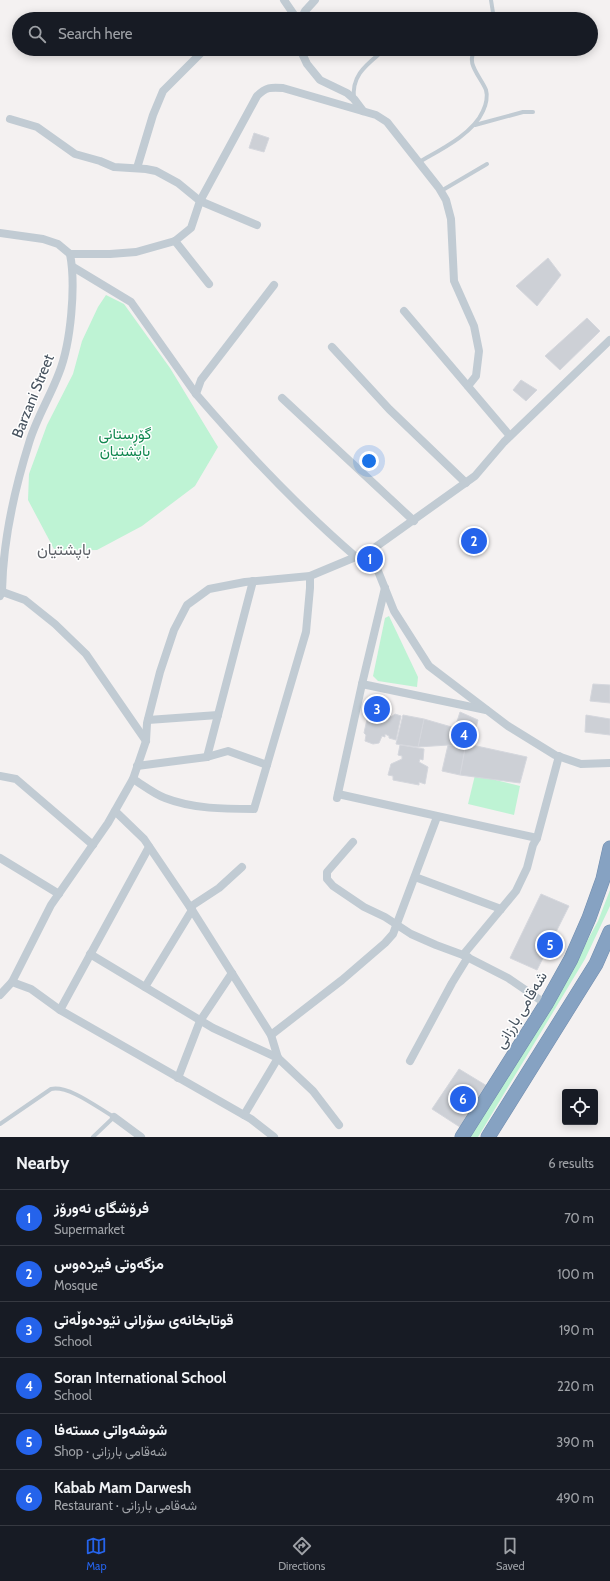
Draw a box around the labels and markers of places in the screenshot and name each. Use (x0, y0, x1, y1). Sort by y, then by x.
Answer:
pin: 2 (461, 526, 487, 556)
pin: 1 (357, 544, 383, 574)
pin: 3 (364, 694, 390, 724)
pin: 4 (451, 720, 477, 750)
pin: 5 (537, 930, 563, 960)
pin: 6 (450, 1084, 476, 1114)

